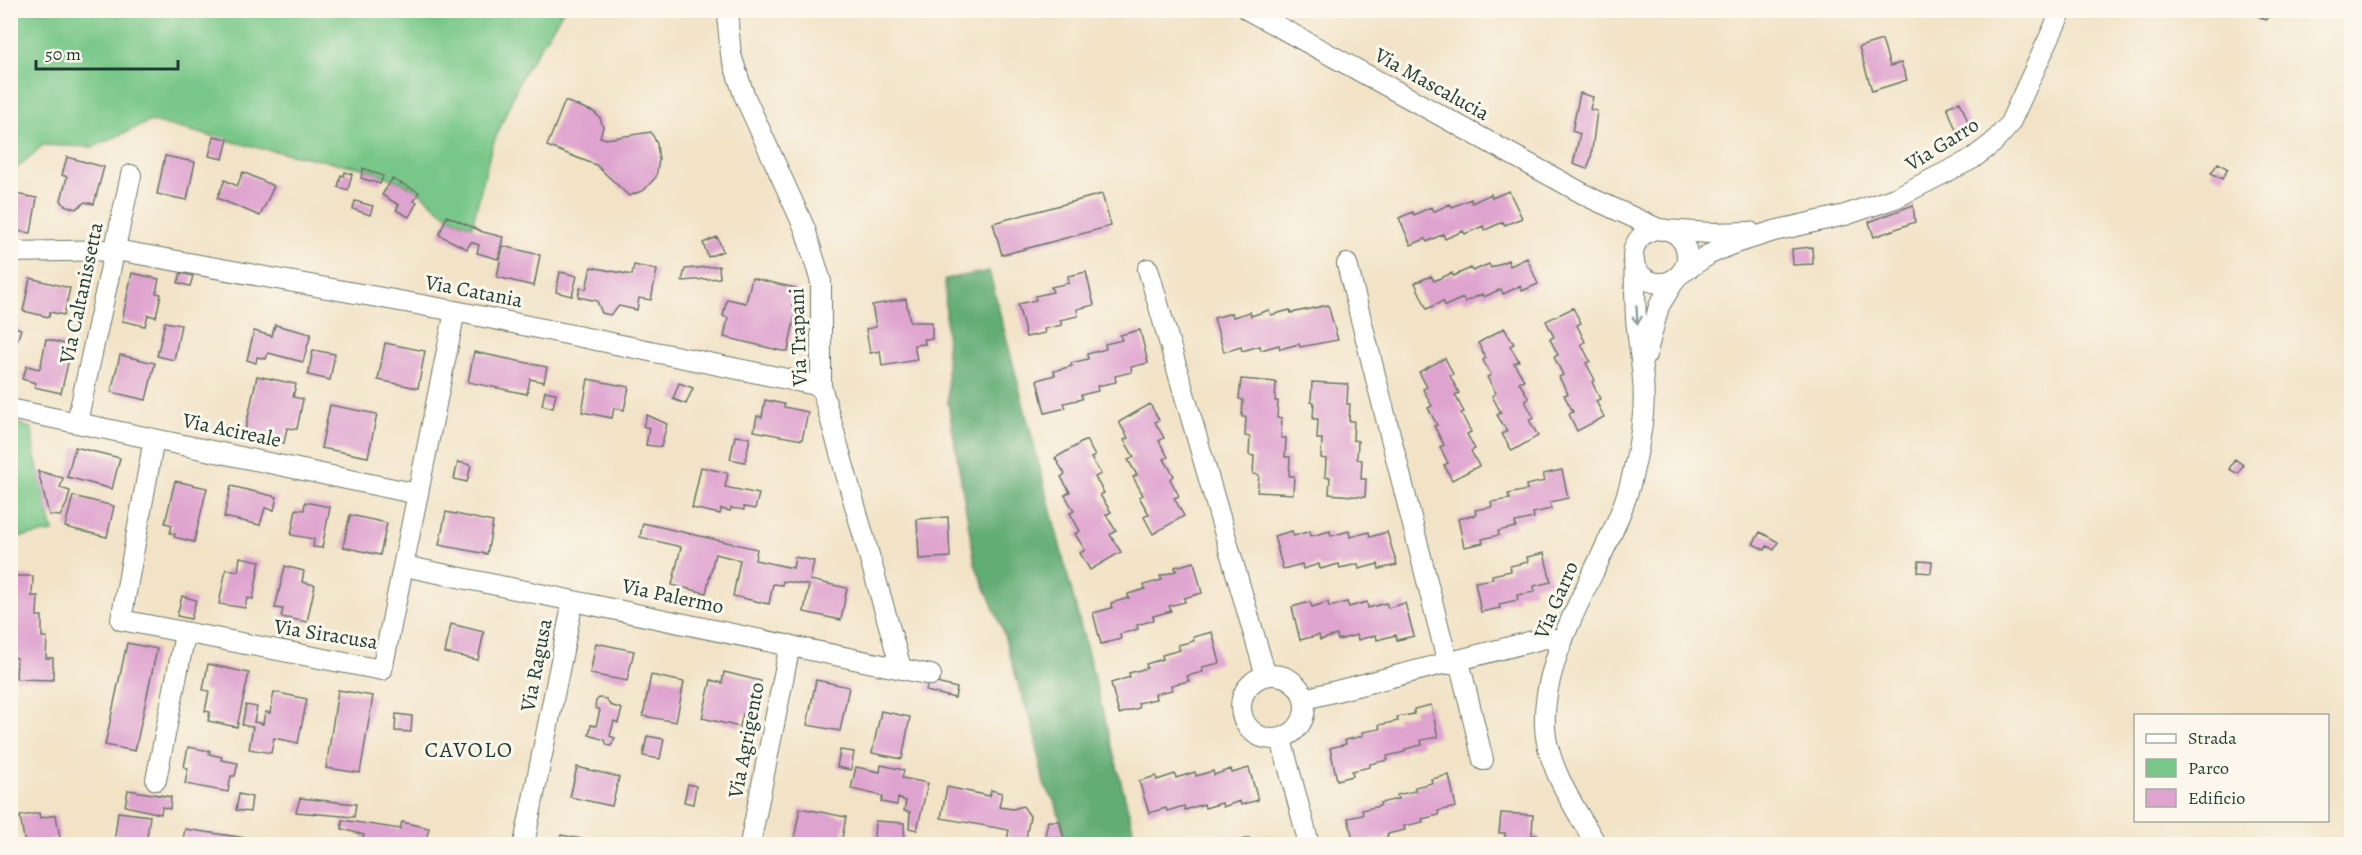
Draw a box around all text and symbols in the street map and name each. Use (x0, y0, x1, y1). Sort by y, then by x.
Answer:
scale bar (36, 33, 178, 71)
street label: Via Mascalucia (1369, 40, 1495, 127)
text: 50 m (45, 42, 81, 66)
street label: Via Garro (1899, 110, 1984, 178)
street label: Via Caltanissetta (52, 219, 110, 367)
street label: Via Catania (422, 268, 525, 314)
street label: Via Trapani (782, 287, 814, 388)
one-way arrow (1631, 304, 1642, 324)
street label: Via Acireale (179, 406, 284, 454)
street label: Via Garro (1527, 557, 1585, 644)
street label: Via Palermo (619, 571, 726, 620)
street label: Via Siracusa (271, 612, 380, 656)
street label: Via Ragusa (513, 616, 559, 715)
street label: Via Agrigento (721, 680, 771, 801)
legend (2134, 714, 2329, 822)
text: Strada (2188, 726, 2237, 750)
district label: CAVOLO (424, 735, 514, 765)
text: Parco (2188, 756, 2229, 780)
text: Edificio (2188, 786, 2245, 810)

